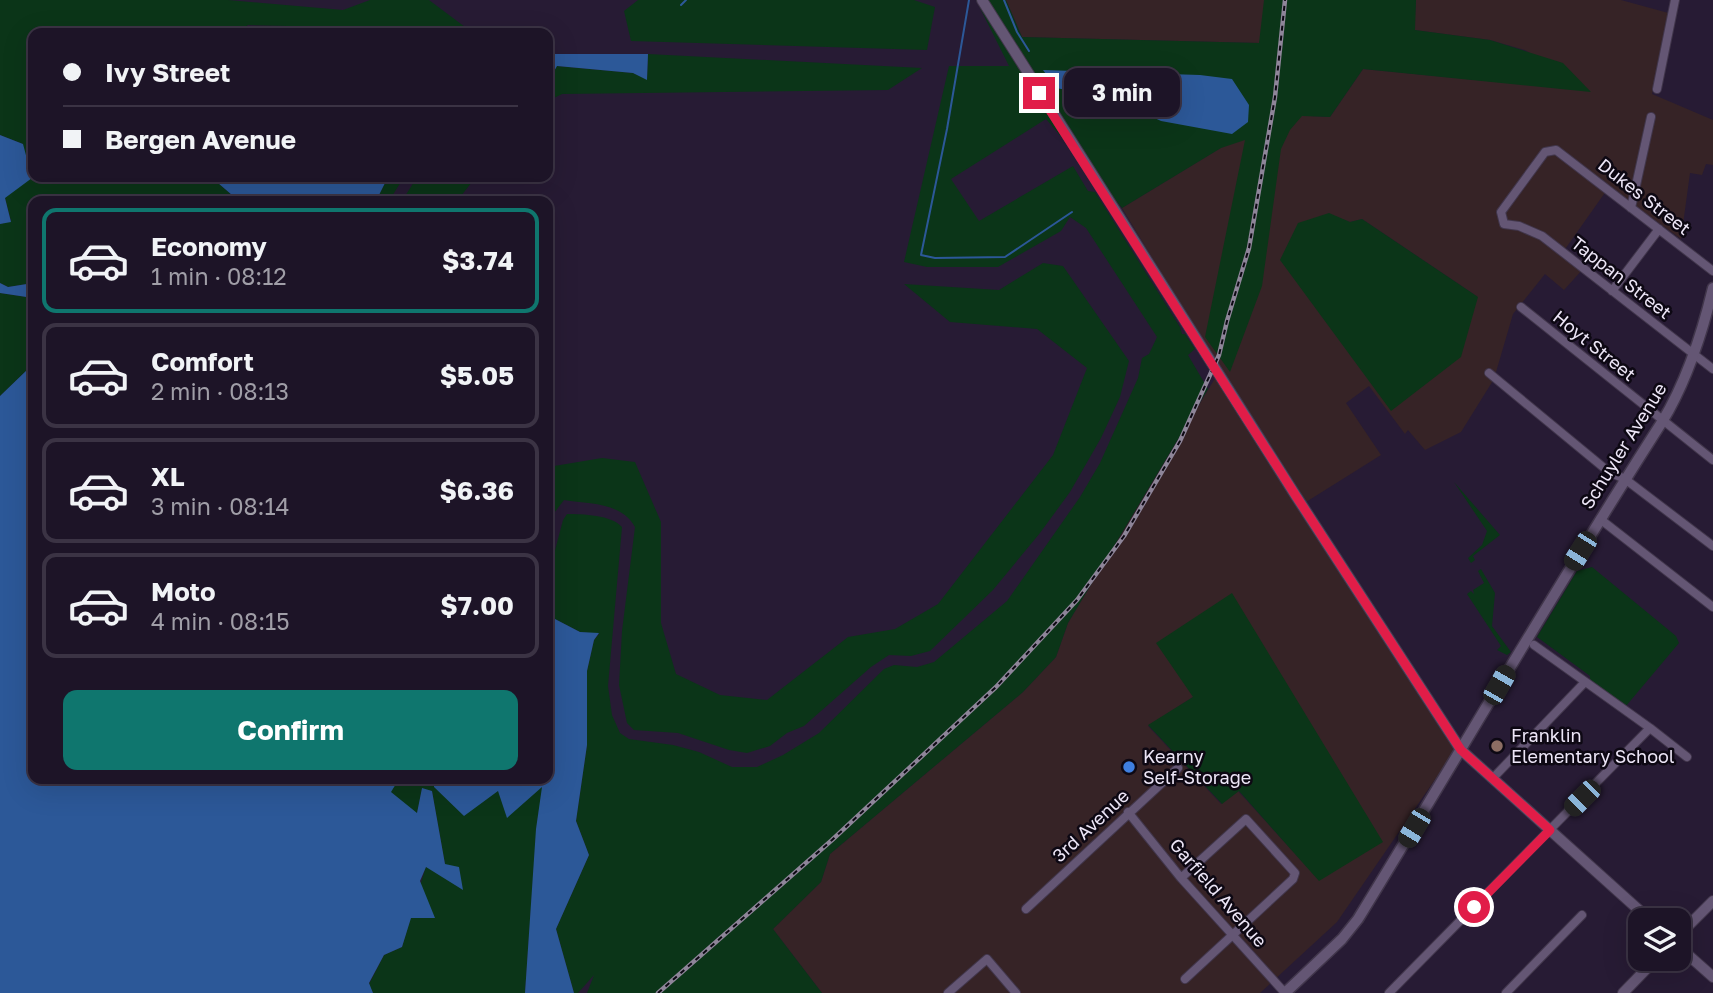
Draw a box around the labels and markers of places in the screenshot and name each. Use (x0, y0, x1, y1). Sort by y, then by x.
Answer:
place label: Franklin Elementary School (1511, 724, 1675, 767)
marker: Franklin Elementary School (1489, 738, 1505, 754)
place label: Kearny Self-Storage (1143, 745, 1251, 788)
marker: Kearny Self-Storage (1121, 759, 1137, 775)

